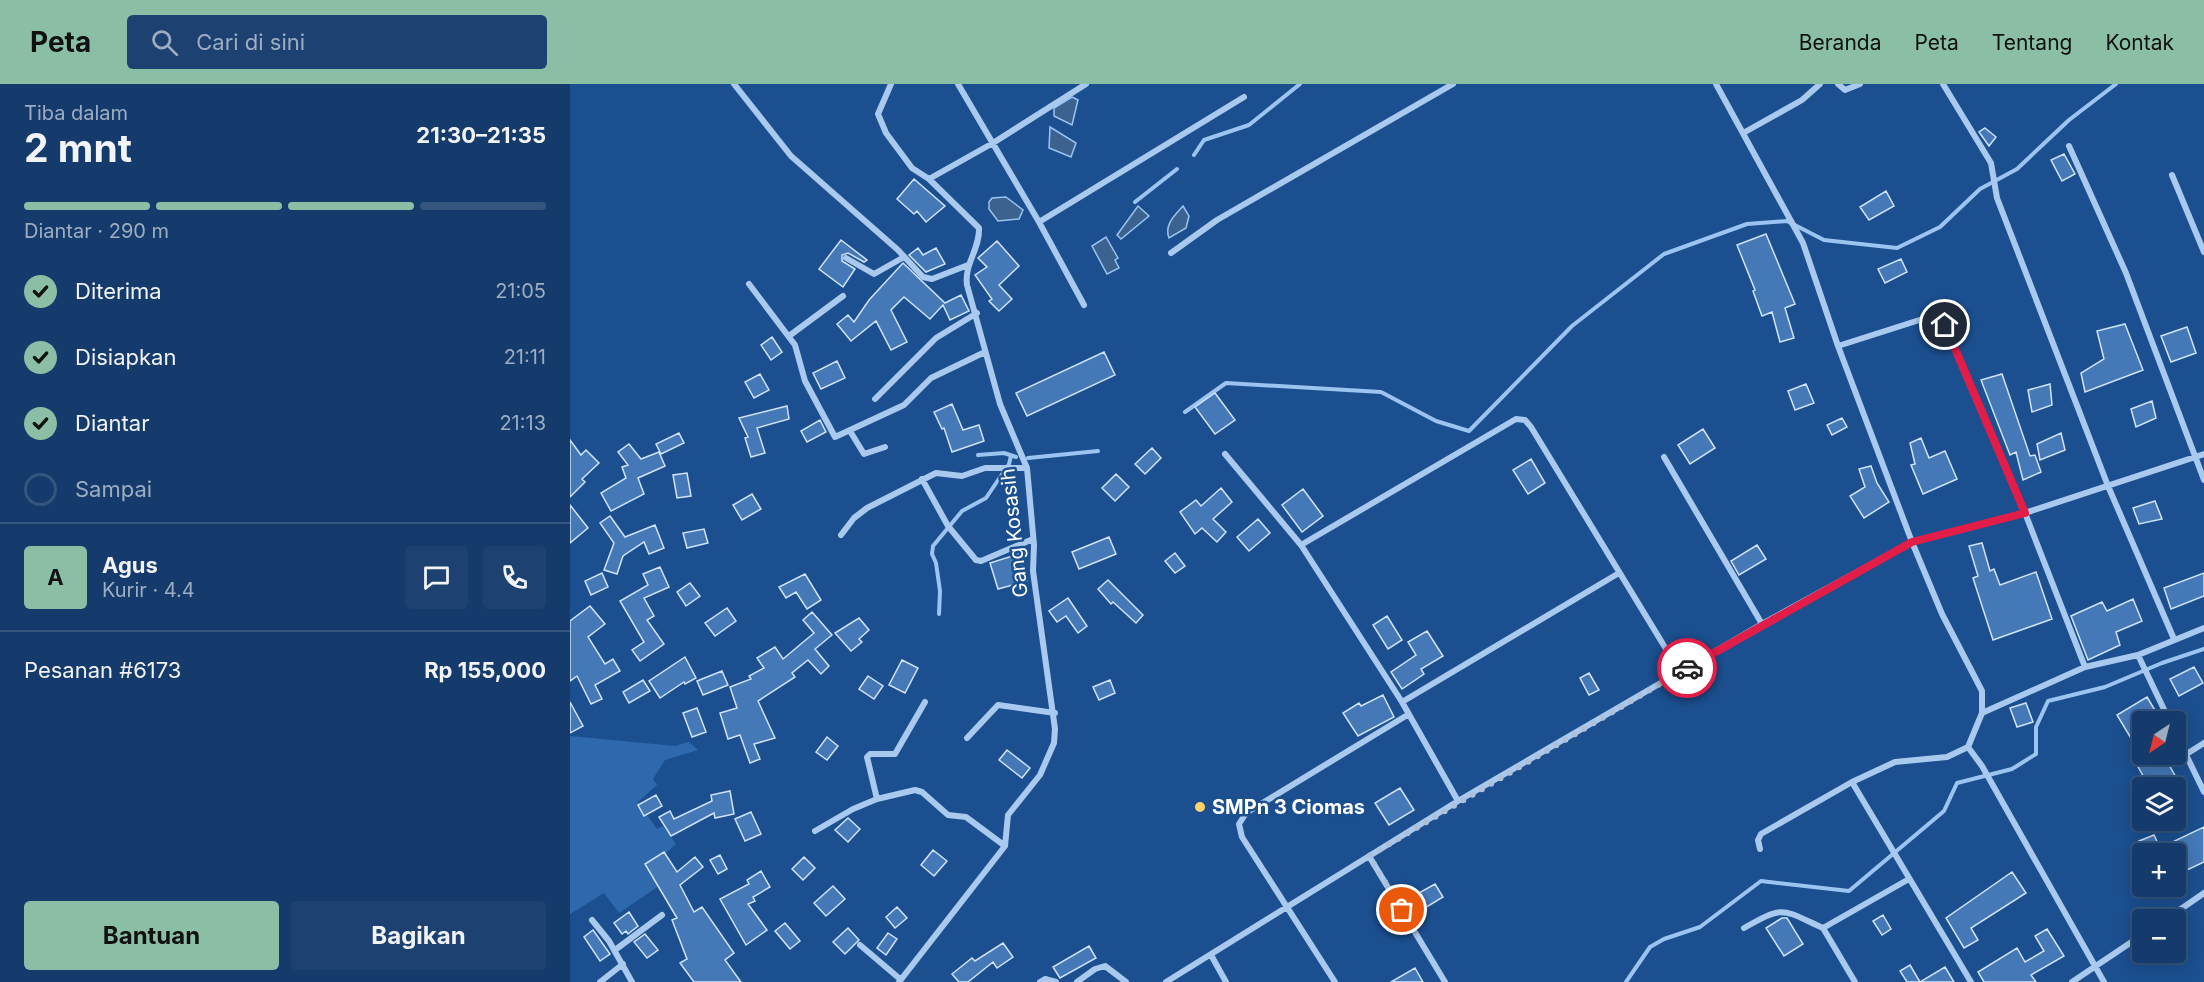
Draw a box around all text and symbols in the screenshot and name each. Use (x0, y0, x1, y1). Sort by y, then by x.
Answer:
search box (127, 15, 547, 69)
text: Peta (30, 25, 91, 59)
icon: search (148, 26, 181, 59)
text: Cari di sini (196, 29, 305, 55)
text: Beranda (1799, 30, 1881, 55)
text: Peta (1914, 30, 1959, 55)
text: Tentang (1992, 30, 2072, 55)
text: Kontak (2105, 30, 2174, 55)
text: Tiba dalam (24, 101, 128, 125)
text: 21:30–21:35 (416, 122, 546, 148)
text: 2 mnt (24, 124, 132, 171)
text: Diantar · 290 m (24, 219, 169, 243)
icon: check (24, 275, 57, 308)
text: Diterima (75, 278, 162, 304)
text: 21:05 (495, 279, 546, 303)
pin (1919, 299, 1970, 350)
icon: home (1928, 308, 1961, 341)
icon: check (24, 341, 57, 374)
text: Disiapkan (75, 344, 176, 370)
text: 21:11 (504, 345, 546, 369)
icon: check (24, 407, 57, 440)
text: Diantar (75, 410, 150, 436)
text: 21:13 (499, 411, 546, 435)
street label: Gang Kosasih (995, 467, 1033, 599)
text: Sampai (75, 476, 152, 502)
button: chat (405, 546, 468, 609)
button: phone (483, 546, 546, 609)
text: Agus (102, 552, 158, 578)
text: A (47, 564, 64, 590)
text: Kurir · 4.4 (102, 578, 195, 602)
courier (1657, 638, 1717, 698)
icon: car (1671, 652, 1704, 685)
text: Pesanan #6173 (24, 657, 181, 683)
text: Rp 155,000 (424, 657, 546, 683)
north arrow (2132, 711, 2186, 765)
map controls (2132, 711, 2186, 963)
button: layers (2132, 777, 2186, 831)
place label: SMPn 3 Ciomas (1212, 795, 1365, 819)
marker: SMPn 3 Ciomas (1193, 800, 1207, 814)
button: + (2132, 843, 2186, 897)
pin (1376, 884, 1427, 935)
icon: bag (1385, 893, 1418, 926)
button: Bantuan (24, 901, 279, 970)
button: Bagikan (291, 901, 546, 970)
button: − (2132, 909, 2186, 963)

